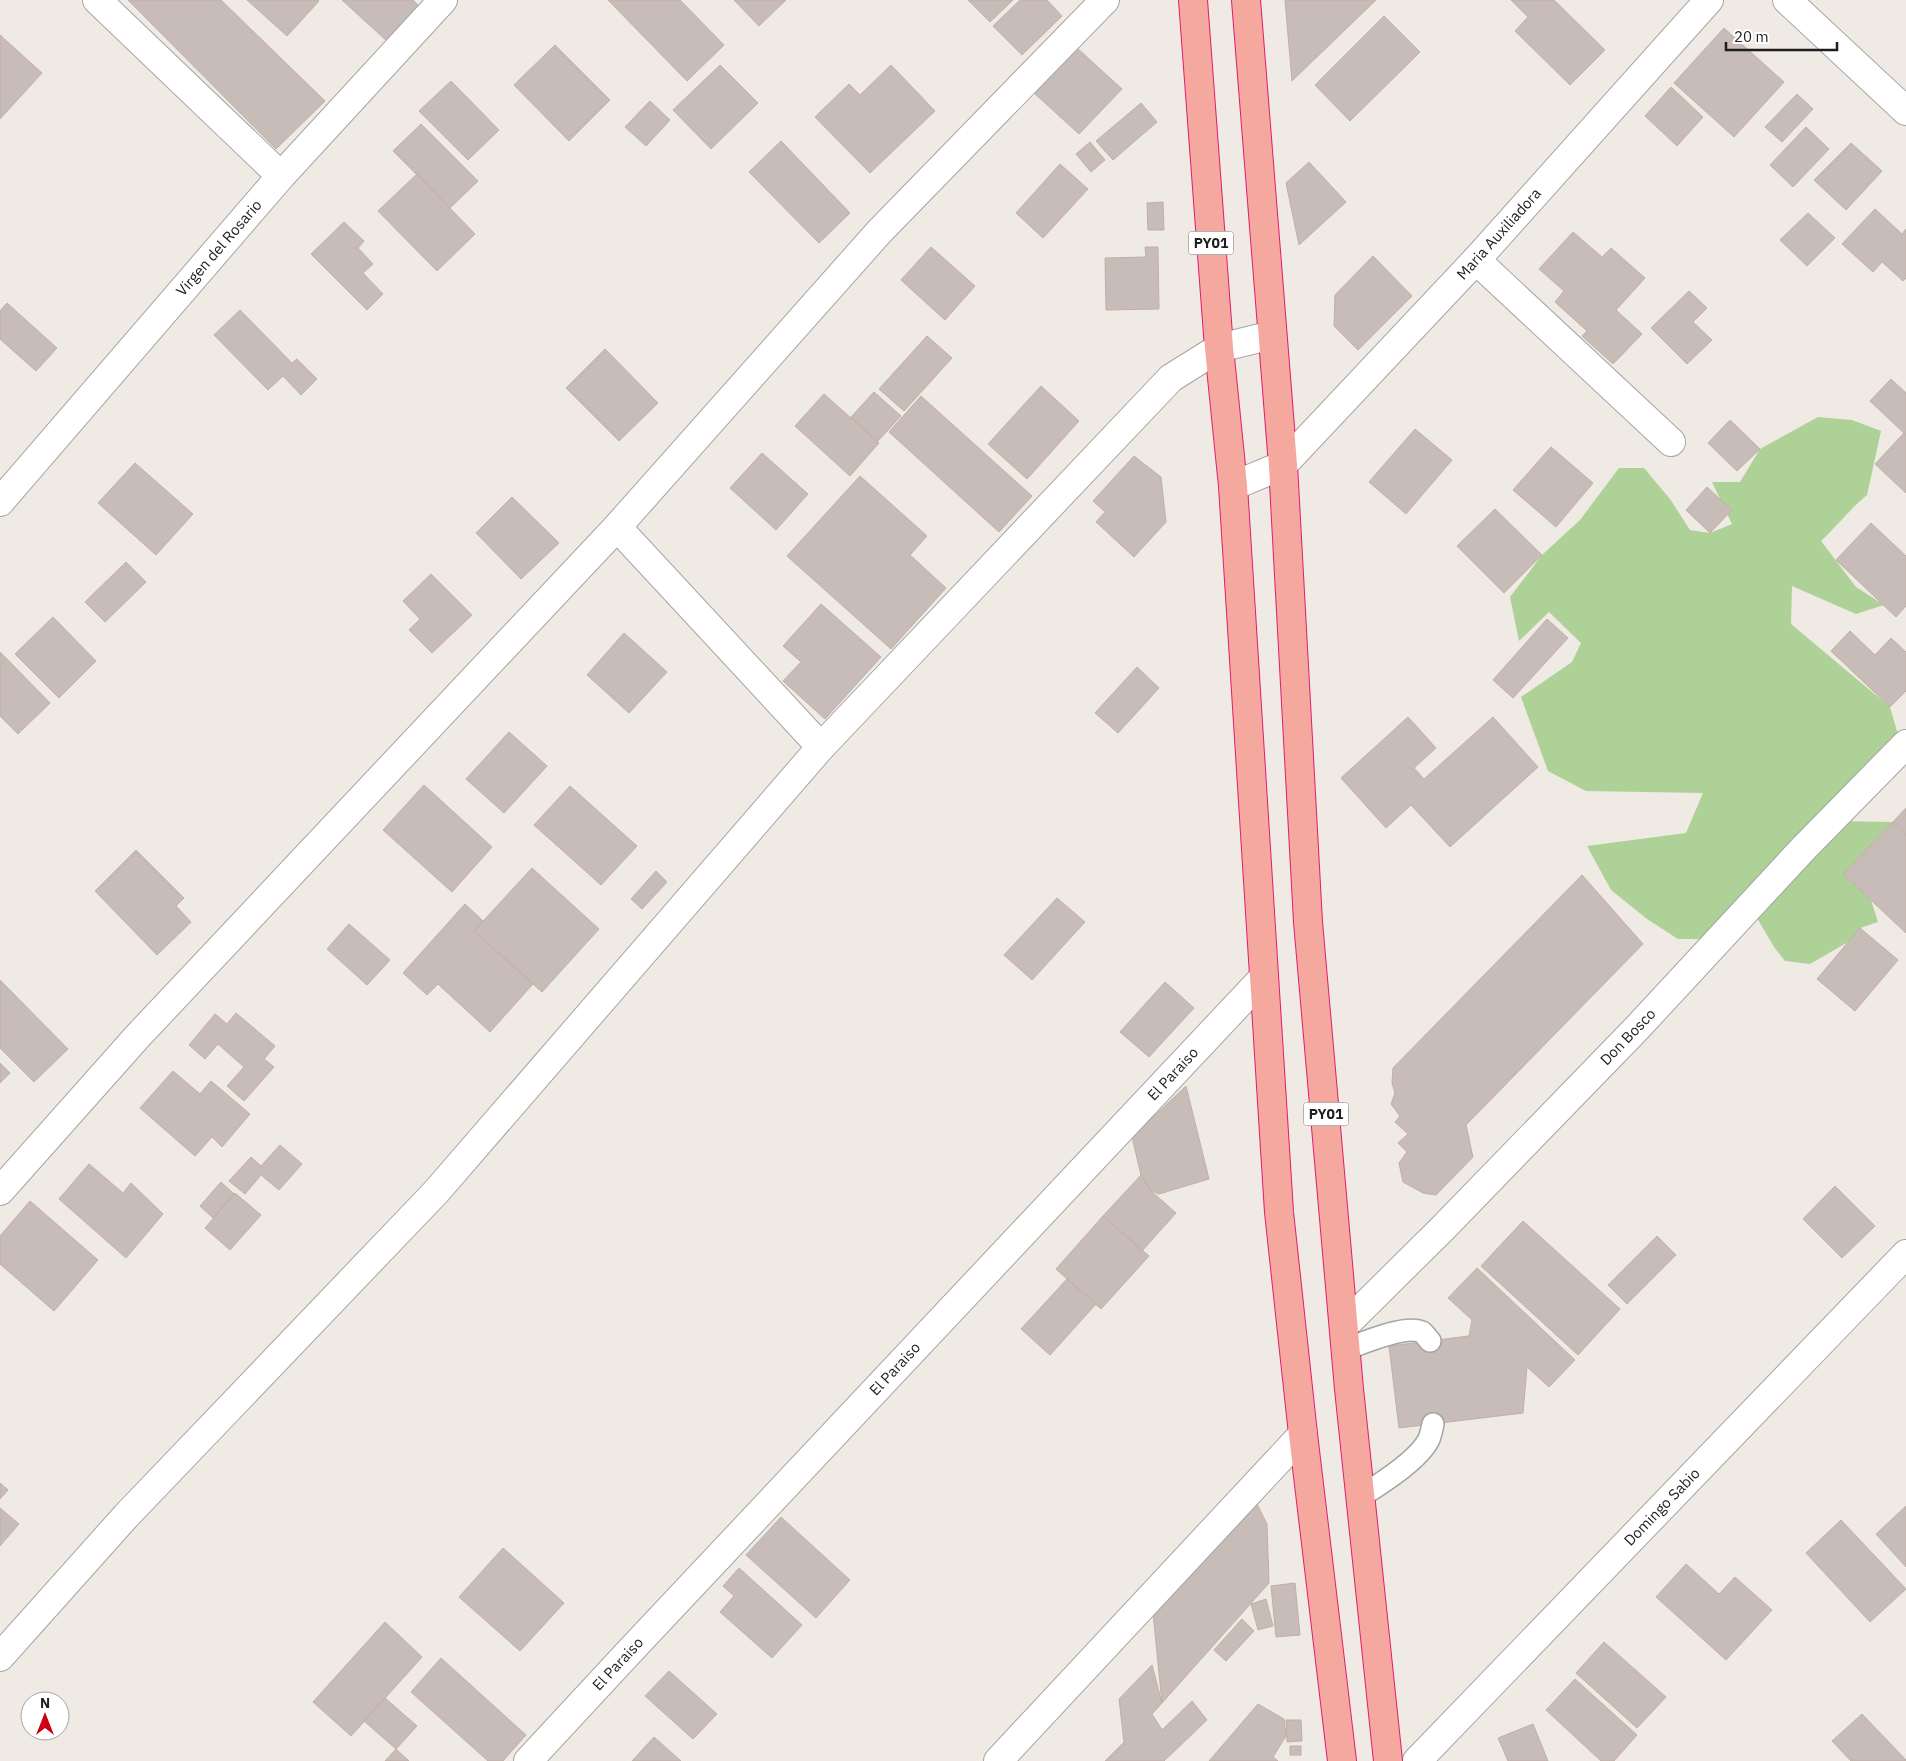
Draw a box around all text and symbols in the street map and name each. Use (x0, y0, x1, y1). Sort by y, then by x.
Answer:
scale bar (1726, 20, 1837, 52)
text: 20 m (1734, 27, 1769, 46)
street label: Maria Auxiliadora (1452, 184, 1545, 283)
street label: Virgen del Rosario (172, 196, 266, 300)
road number: PY01 (1188, 232, 1234, 254)
street label: Don Bosco (1596, 1004, 1659, 1069)
street label: El Paraiso (1143, 1043, 1202, 1104)
road number: PY01 (1304, 1102, 1348, 1126)
street label: El Paraiso (865, 1338, 924, 1399)
street label: Domingo Sabio (1620, 1464, 1704, 1550)
street label: El Paraiso (588, 1633, 647, 1694)
north arrow (20, 1691, 70, 1741)
text: N (40, 1694, 50, 1712)

